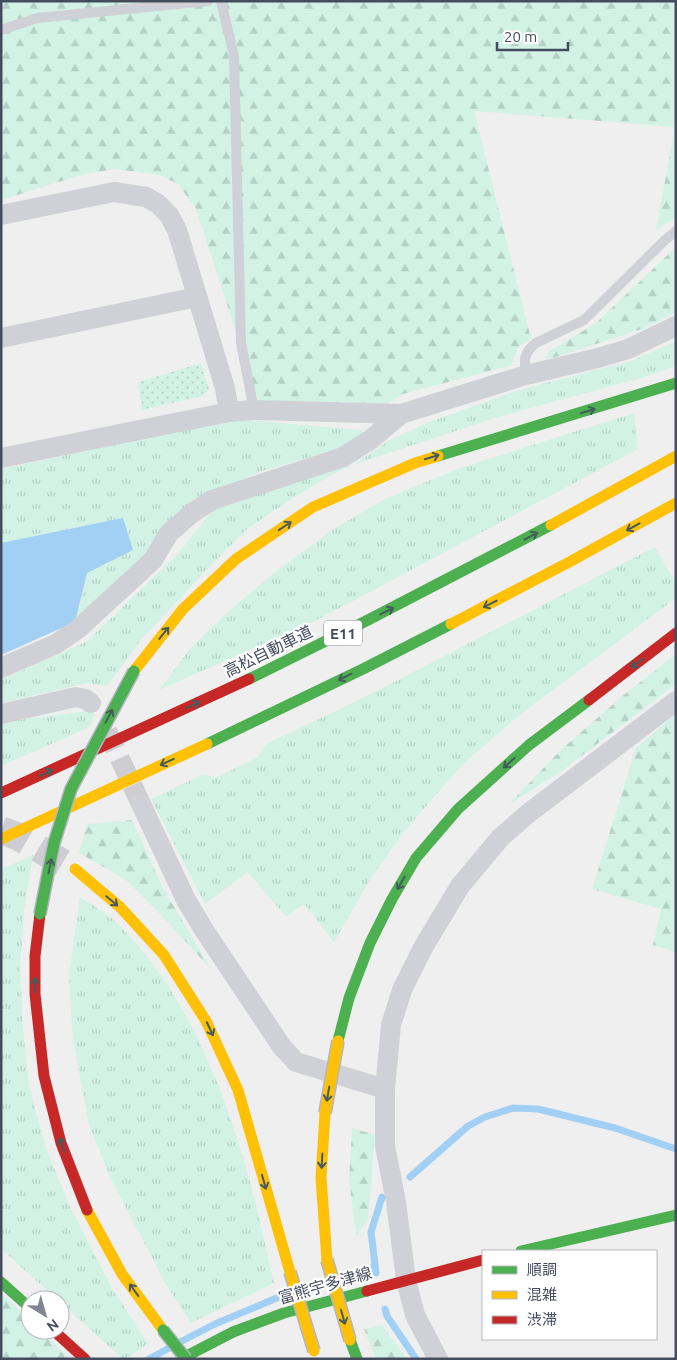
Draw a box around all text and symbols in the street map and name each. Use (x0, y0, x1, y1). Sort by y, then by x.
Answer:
scale bar (497, 20, 568, 52)
text: 20 m (504, 28, 537, 45)
one-way arrow (579, 405, 595, 415)
one-way arrow (424, 452, 440, 462)
one-way arrow (278, 521, 292, 531)
one-way arrow (626, 523, 641, 532)
one-way arrow (523, 531, 538, 541)
one-way arrow (483, 600, 498, 609)
one-way arrow (379, 606, 394, 616)
road number: E11 (324, 620, 362, 646)
street label: 高松自動車道 (221, 622, 315, 680)
one-way arrow (159, 627, 170, 640)
one-way arrow (631, 657, 644, 668)
one-way arrow (338, 673, 353, 682)
one-way arrow (185, 699, 200, 709)
one-way arrow (105, 710, 115, 724)
one-way arrow (502, 757, 515, 768)
one-way arrow (160, 758, 175, 768)
one-way arrow (38, 767, 53, 777)
one-way arrow (46, 859, 55, 875)
one-way arrow (396, 876, 406, 890)
one-way arrow (105, 895, 118, 906)
one-way arrow (30, 978, 40, 994)
one-way arrow (205, 1021, 215, 1036)
one-way arrow (322, 1086, 332, 1102)
one-way arrow (57, 1137, 67, 1153)
one-way arrow (317, 1153, 327, 1169)
one-way arrow (260, 1173, 270, 1189)
legend (482, 1250, 657, 1340)
text: 順調 (527, 1261, 557, 1278)
street label: 富熊宇多津線 (276, 1263, 374, 1307)
one-way arrow (129, 1283, 139, 1297)
text: 混雑 (527, 1286, 557, 1303)
north arrow (20, 1290, 70, 1340)
one-way arrow (339, 1309, 349, 1325)
text: 渋滞 (527, 1311, 557, 1328)
text: N (44, 1316, 62, 1335)

